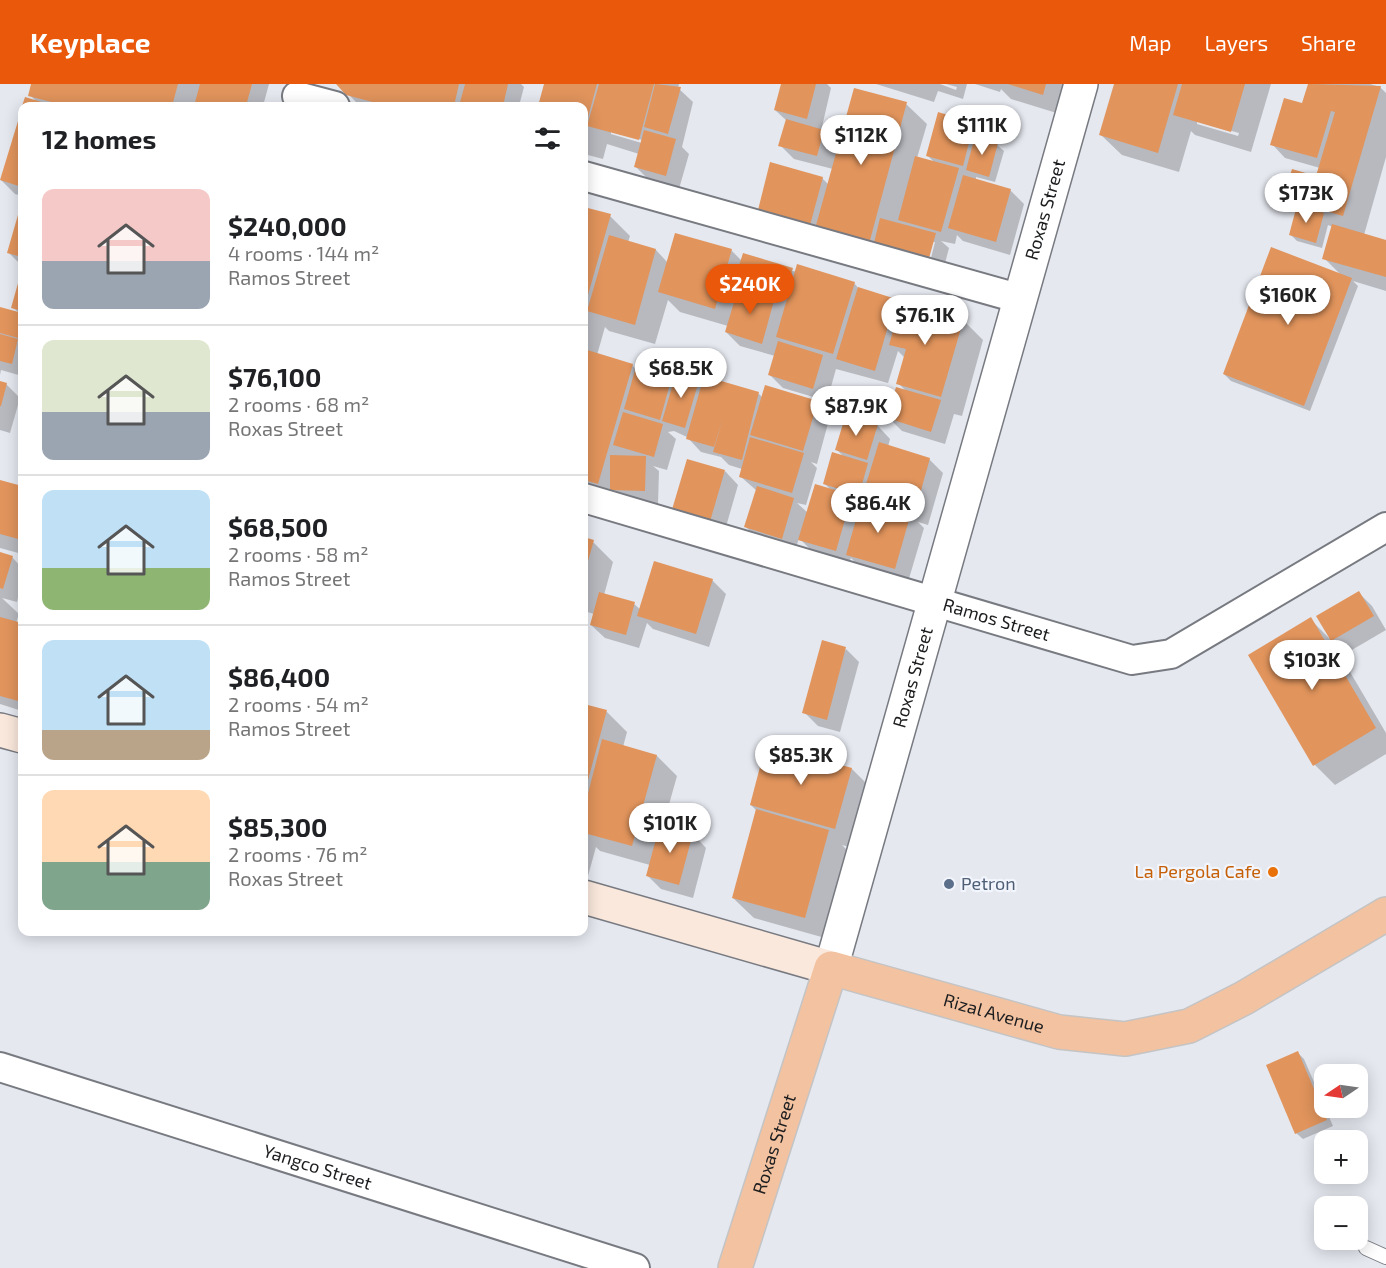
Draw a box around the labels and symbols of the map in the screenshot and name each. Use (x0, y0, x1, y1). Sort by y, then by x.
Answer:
pin: $111K (940, 105, 1024, 156)
pin: $112K (819, 115, 903, 166)
street label: Roxas Street (1020, 156, 1069, 262)
pin: $173K (1264, 173, 1348, 224)
pin: $240K (708, 264, 792, 315)
pin: $160K (1246, 275, 1330, 326)
pin: $76.1K (876, 295, 974, 346)
pin: $68.5K (632, 348, 730, 399)
pin: $87.9K (807, 386, 905, 437)
pin: $86.4K (829, 483, 927, 534)
street label: Ramos Street (941, 593, 1053, 645)
street label: Roxas Street (888, 624, 937, 730)
pin: $103K (1270, 640, 1354, 691)
pin: $85.3K (752, 735, 850, 786)
pin: $101K (628, 803, 712, 854)
place label: La Pergola Cafe (1135, 860, 1261, 882)
marker: La Pergola Cafe (1266, 865, 1280, 879)
place label: Petron (961, 872, 1016, 894)
marker: Petron (942, 877, 956, 891)
street label: Rizal Avenue (941, 988, 1047, 1037)
north arrow (1314, 1064, 1368, 1118)
street label: Roxas Street (747, 1091, 800, 1197)
street label: Yangco Street (261, 1139, 375, 1194)

